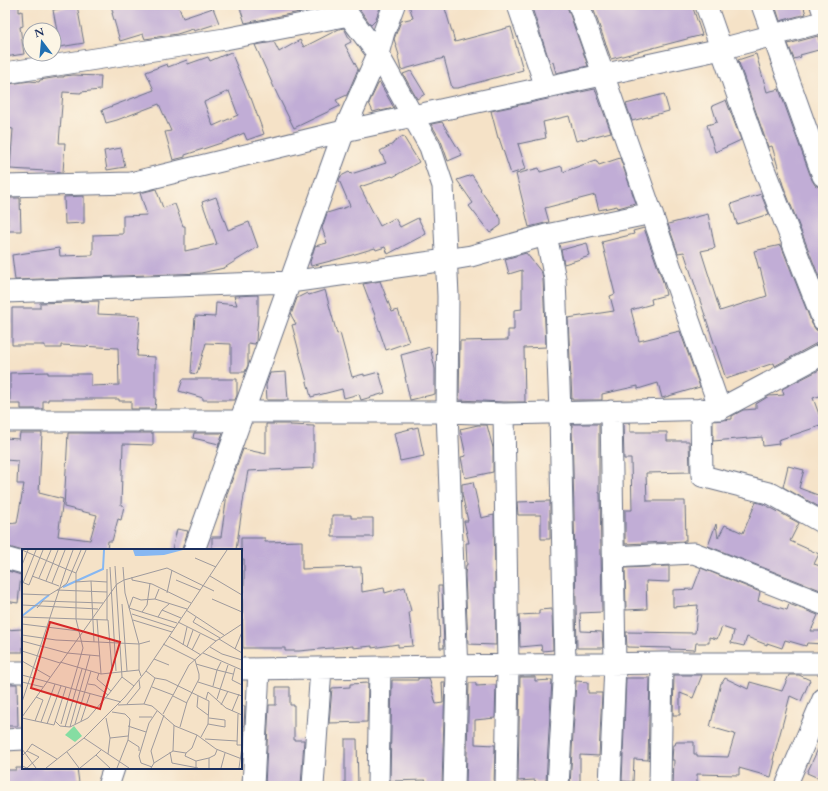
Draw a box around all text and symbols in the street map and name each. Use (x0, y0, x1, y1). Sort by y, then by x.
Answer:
north arrow (22, 22, 62, 62)
text: N (33, 24, 46, 41)
inset map (22, 549, 242, 769)

